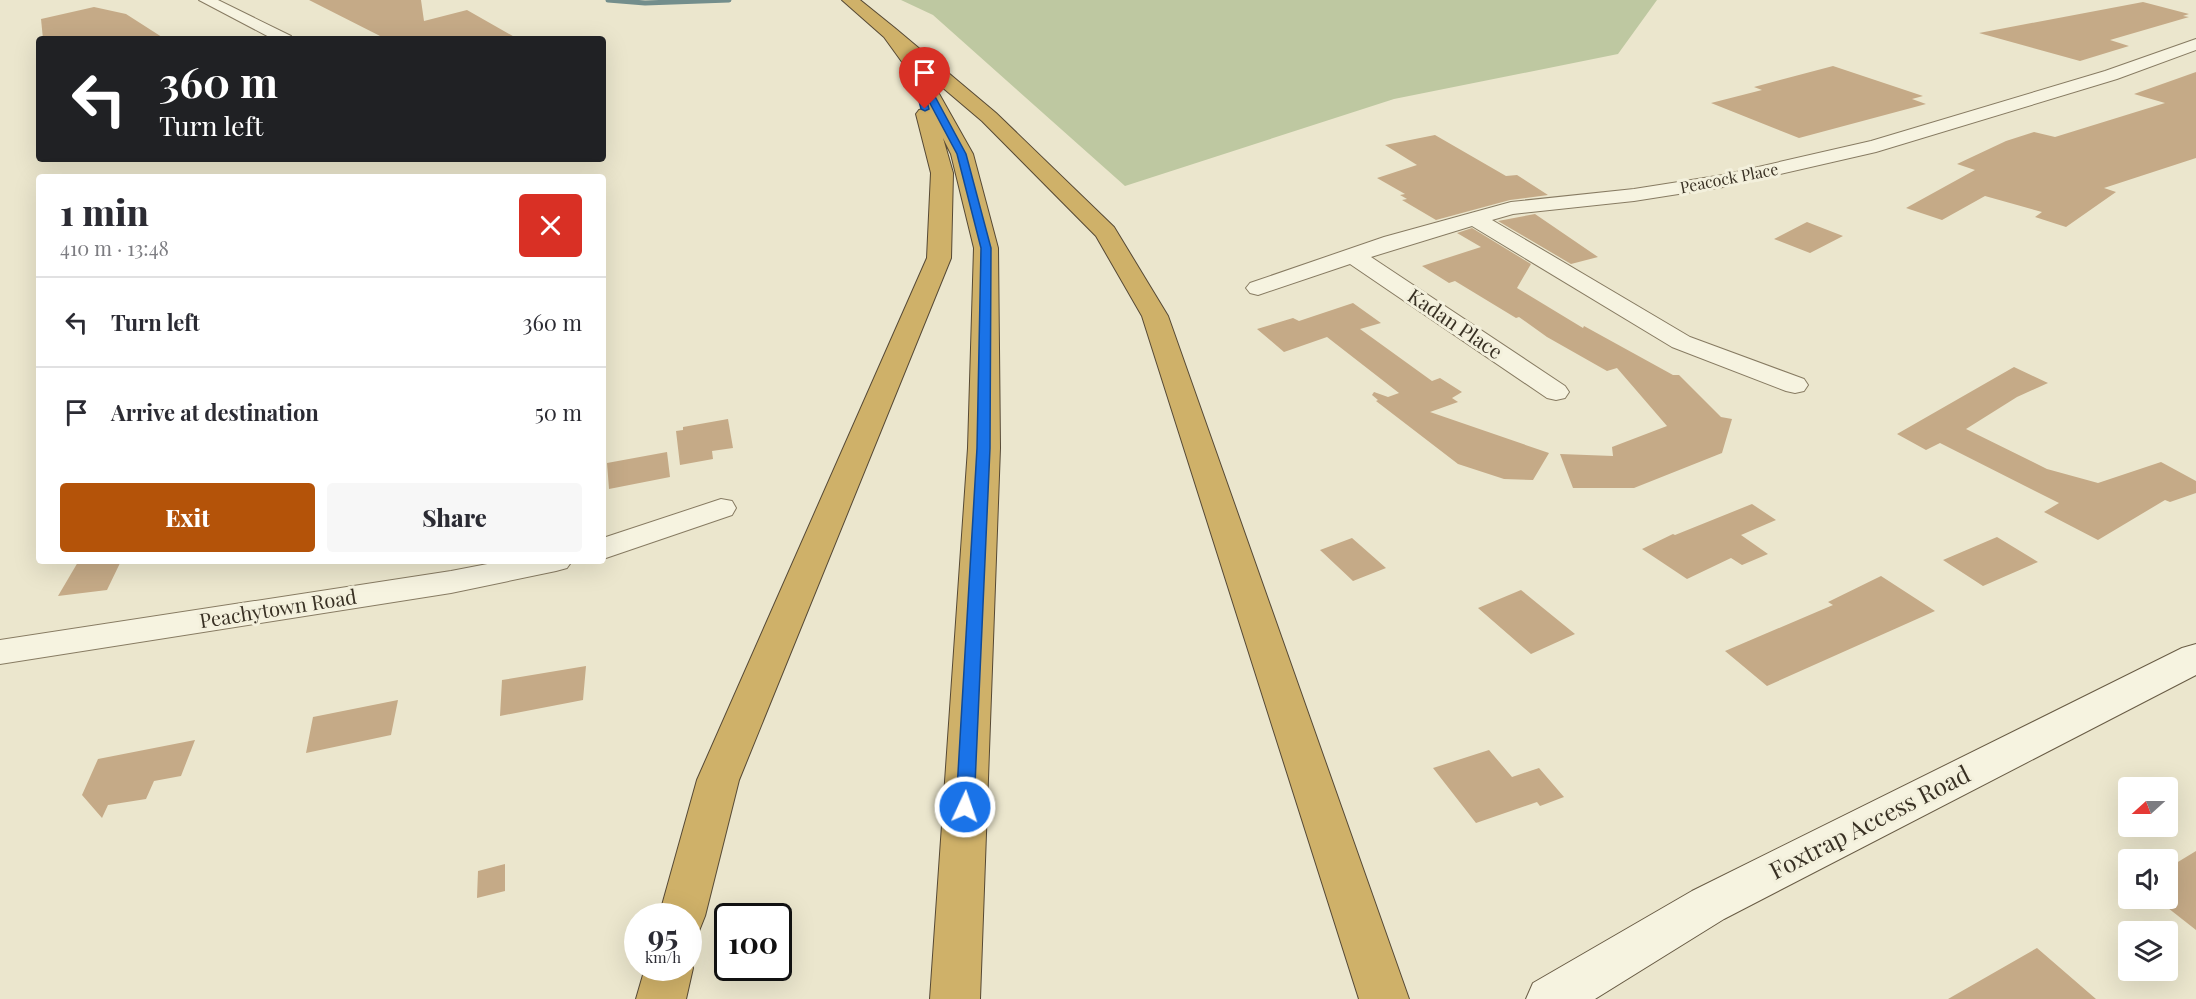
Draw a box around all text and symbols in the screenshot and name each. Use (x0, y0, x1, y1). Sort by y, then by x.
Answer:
pin (899, 47, 950, 109)
text: 360 m (159, 53, 278, 109)
icon: arrive (908, 56, 941, 89)
icon: left (60, 60, 138, 138)
text: Turn left (159, 107, 263, 143)
street label: Peacock Place (1678, 158, 1780, 197)
text: 1 min (60, 187, 149, 235)
button: close (519, 194, 582, 257)
text: 410 m · 13:48 (60, 234, 169, 261)
street label: Kadan Place (1403, 281, 1508, 364)
icon: left (60, 306, 93, 339)
text: Turn left (111, 307, 200, 337)
text: 360 m (522, 307, 582, 337)
icon: arrive (60, 396, 93, 429)
text: Arrive at destination (111, 397, 319, 427)
text: 50 m (535, 397, 582, 427)
button: Exit (60, 483, 315, 552)
button: Share (327, 483, 582, 552)
street label: Peachytown Road (197, 582, 359, 633)
street label: Foxtrap Access Road (1763, 757, 1975, 886)
position arrow (933, 775, 997, 839)
north arrow (2118, 777, 2178, 837)
map controls (2118, 777, 2178, 981)
button: sound (2118, 849, 2178, 909)
speed limit sign: 100 (714, 903, 792, 981)
text: 95 (648, 915, 678, 955)
button: layers (2118, 921, 2178, 981)
text: km/h (645, 947, 681, 967)

